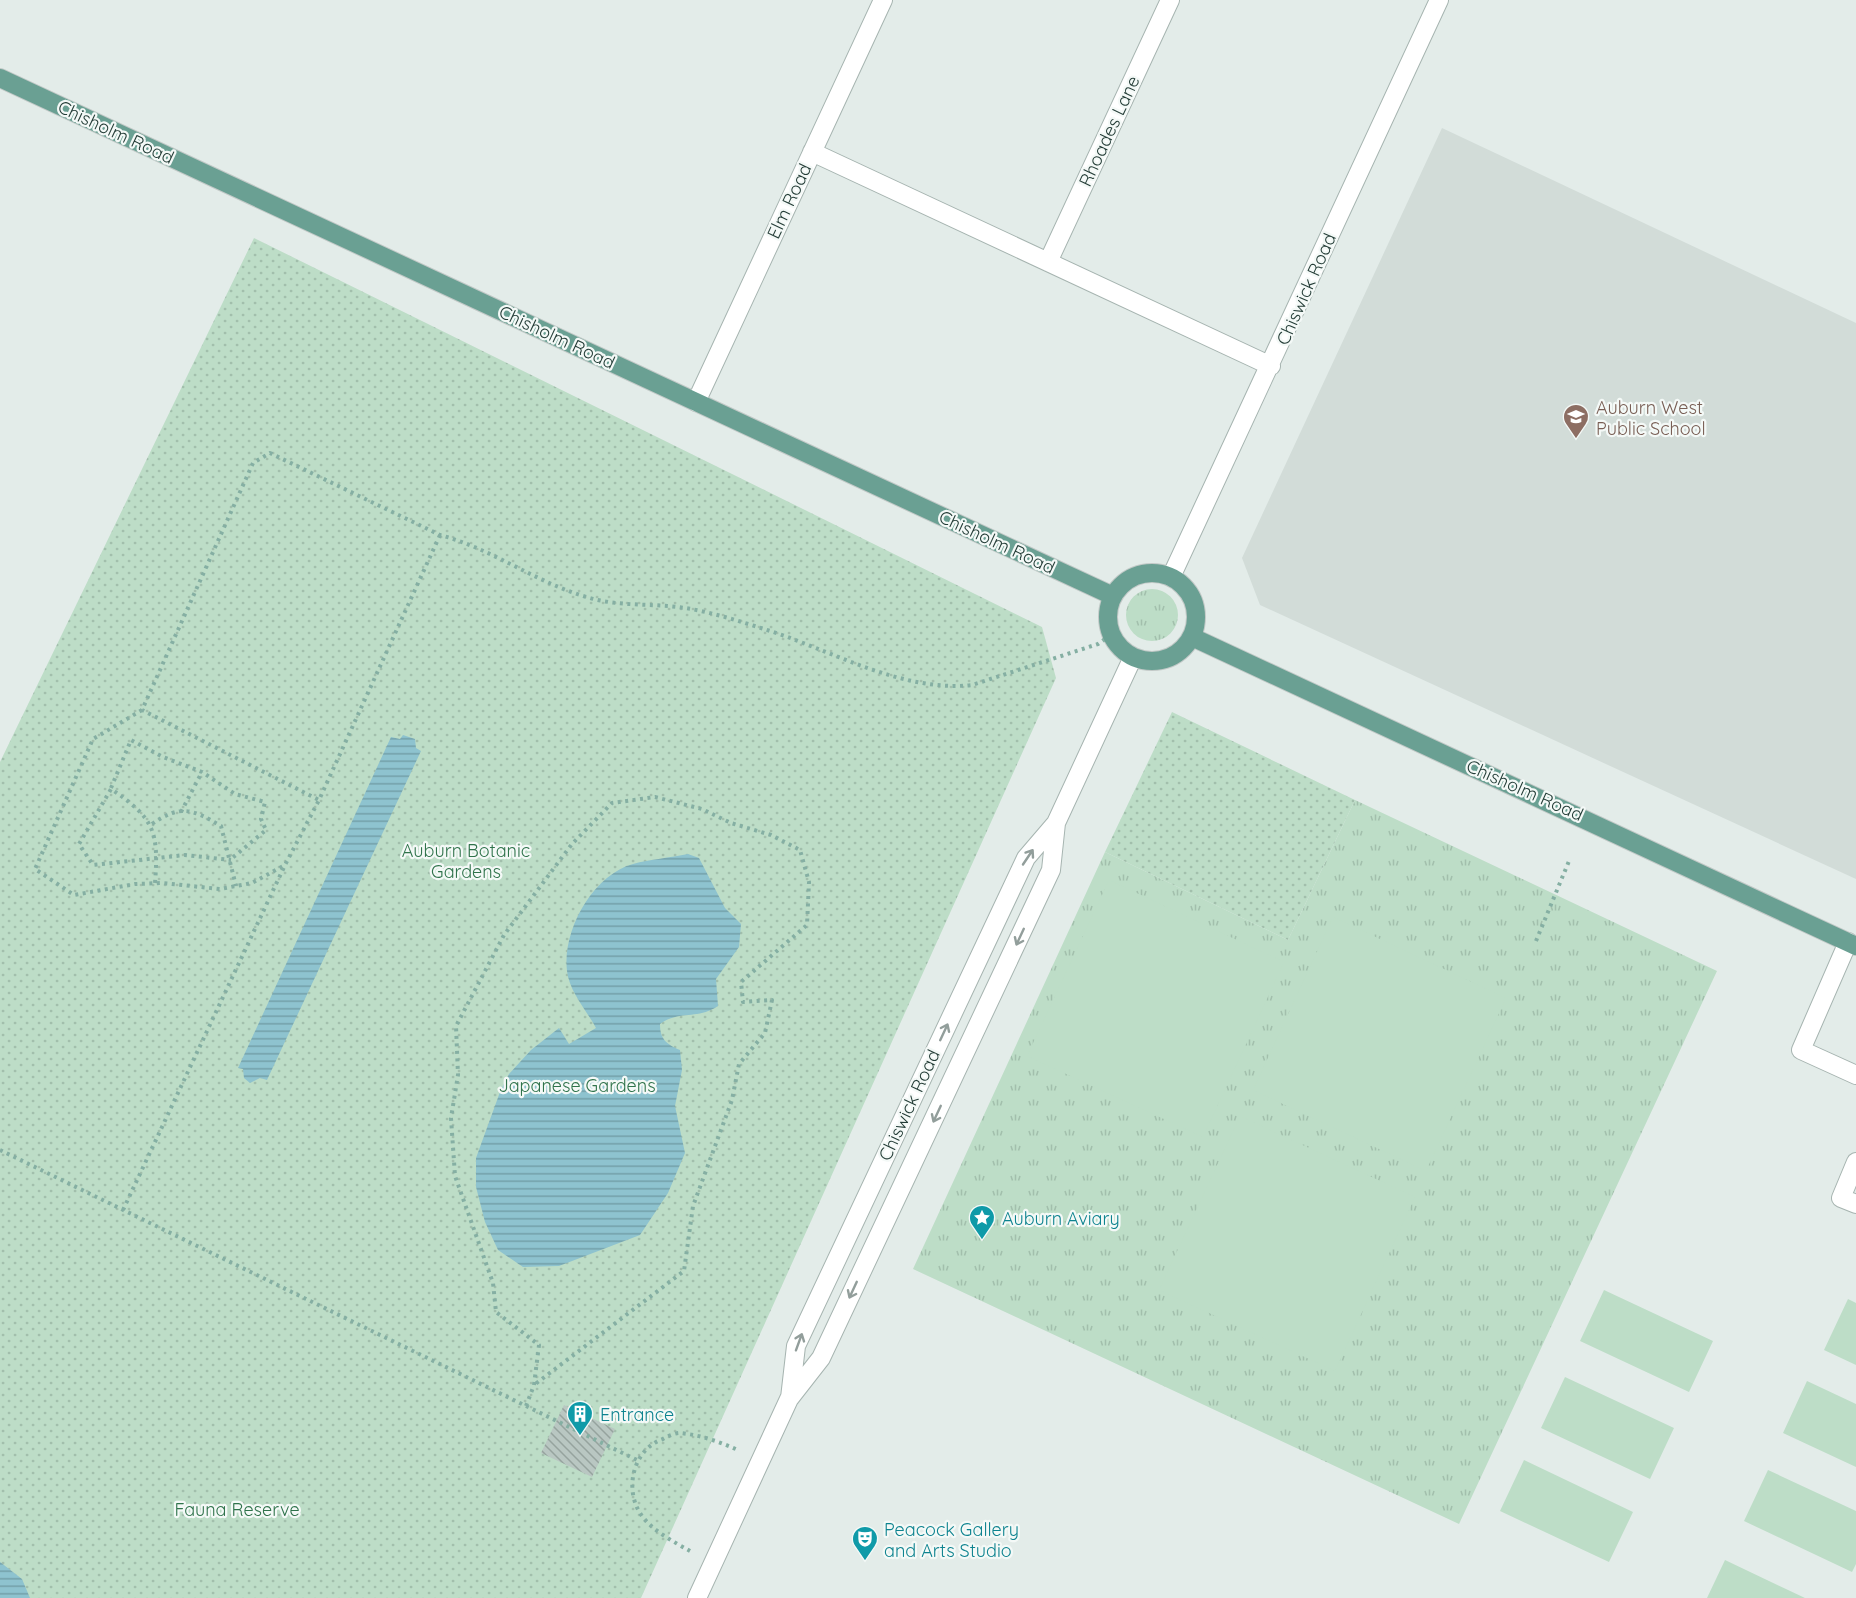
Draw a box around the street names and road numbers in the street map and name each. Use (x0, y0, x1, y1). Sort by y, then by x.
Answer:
street label: Rhoades Lane (1073, 72, 1145, 190)
street label: Chisholm Road (54, 95, 178, 169)
street label: Elm Road (762, 160, 816, 242)
street label: Chiswick Road (1271, 229, 1341, 349)
street label: Chisholm Road (495, 300, 619, 374)
street label: Chisholm Road (935, 505, 1059, 579)
street label: Chisholm Road (1463, 754, 1587, 826)
street label: Chiswick Road (873, 1046, 945, 1164)

